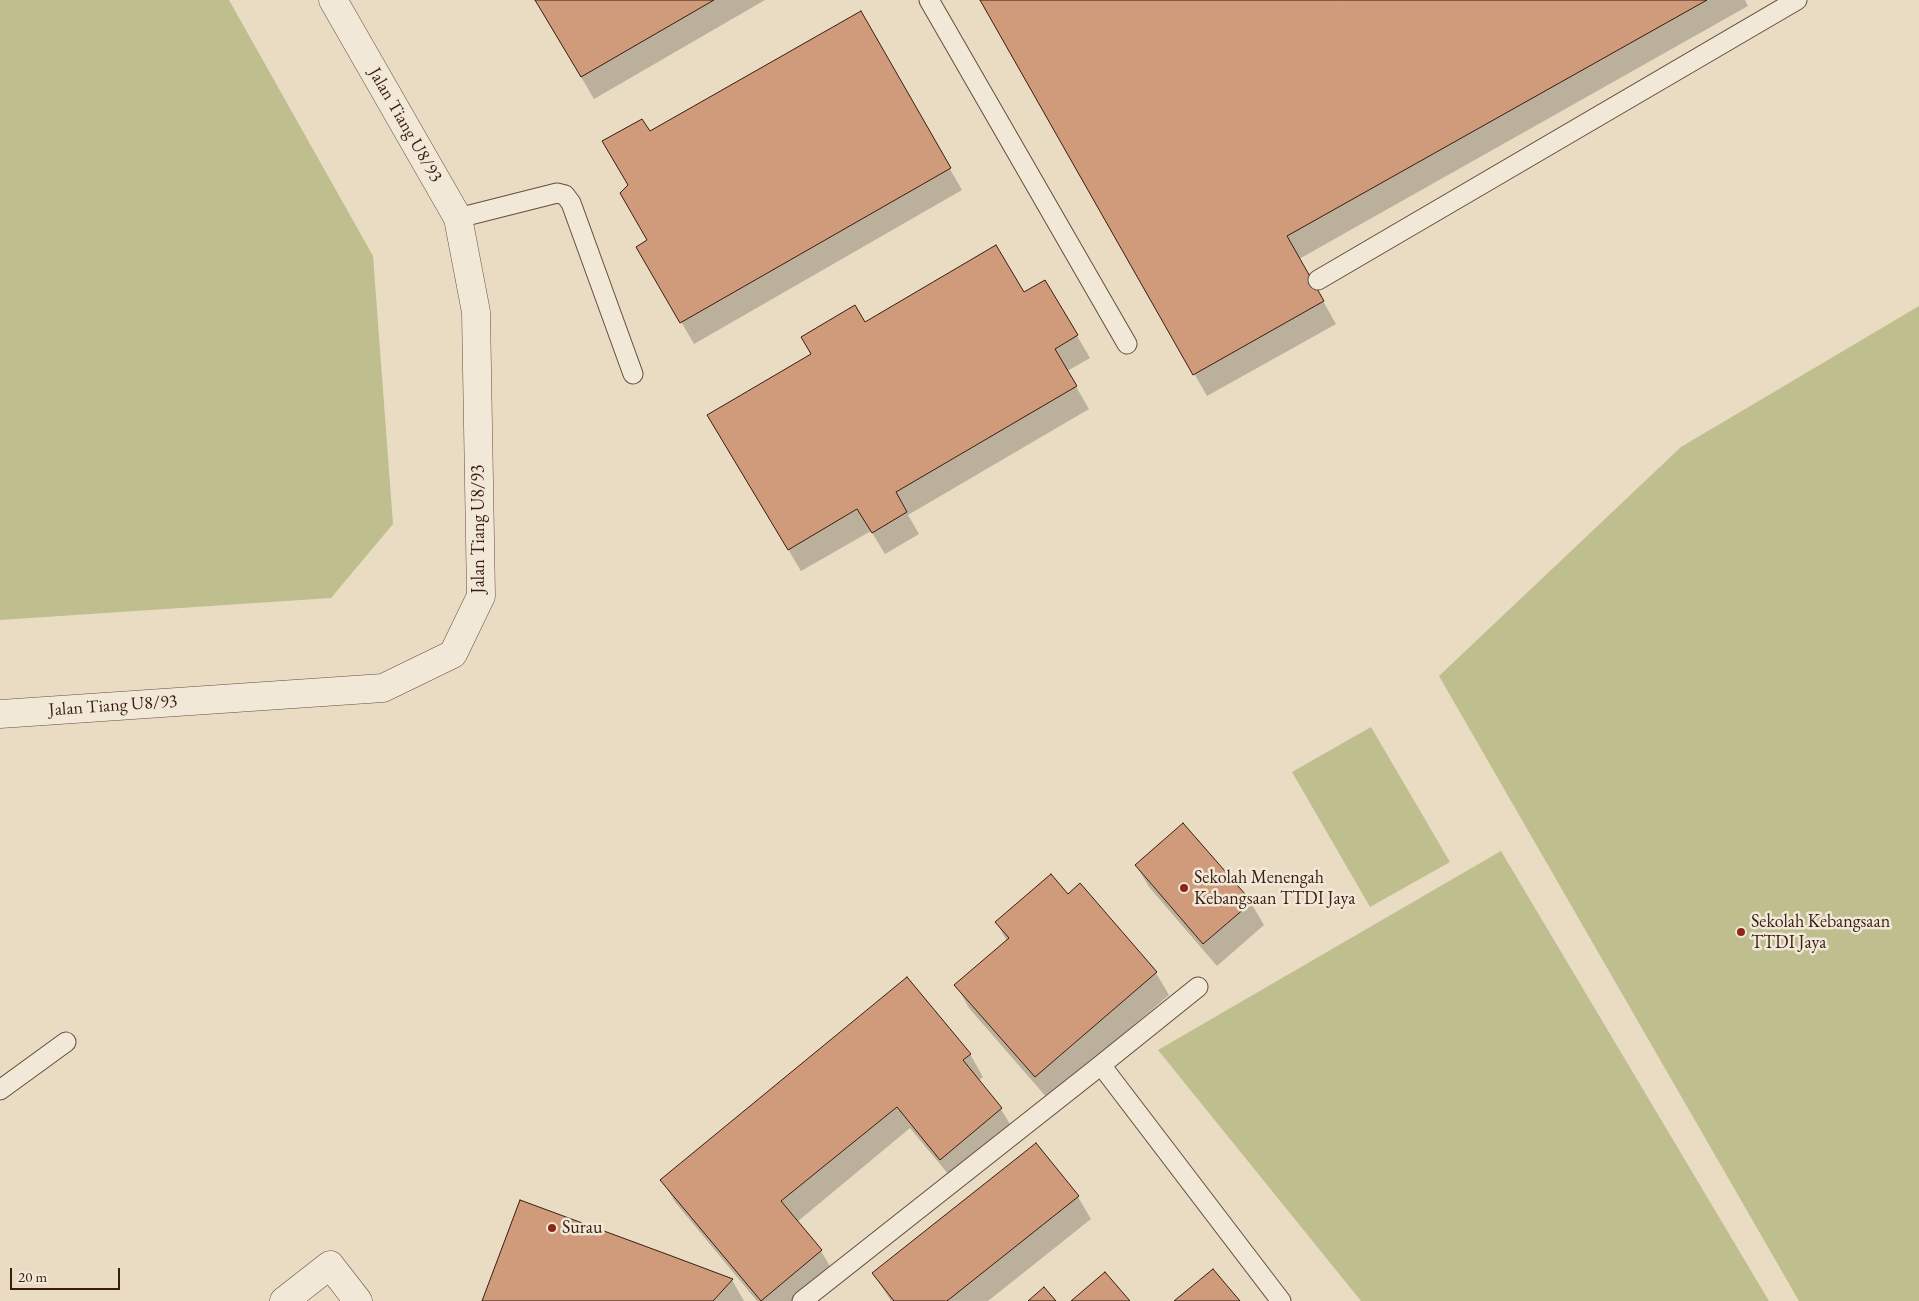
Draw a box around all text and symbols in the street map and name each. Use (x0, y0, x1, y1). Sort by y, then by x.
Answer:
street label: Jalan Tiang U8/93 (363, 64, 447, 186)
street label: Jalan Tiang U8/93 (468, 465, 490, 593)
street label: Jalan Tiang U8/93 (48, 691, 178, 721)
place label: Sekolah Menengah Kebangsaan TTDI Jaya (1194, 867, 1355, 910)
marker: Sekolah Menengah Kebangsaan TTDI Jaya (1178, 882, 1190, 894)
place label: Sekolah Kebangsaan TTDI Jaya (1751, 911, 1890, 954)
marker: Sekolah Kebangsaan TTDI Jaya (1735, 926, 1747, 938)
place label: Surau (562, 1217, 603, 1239)
marker: Surau (546, 1222, 558, 1234)
scale bar (12, 1258, 122, 1290)
text: 20 m (18, 1267, 47, 1286)

